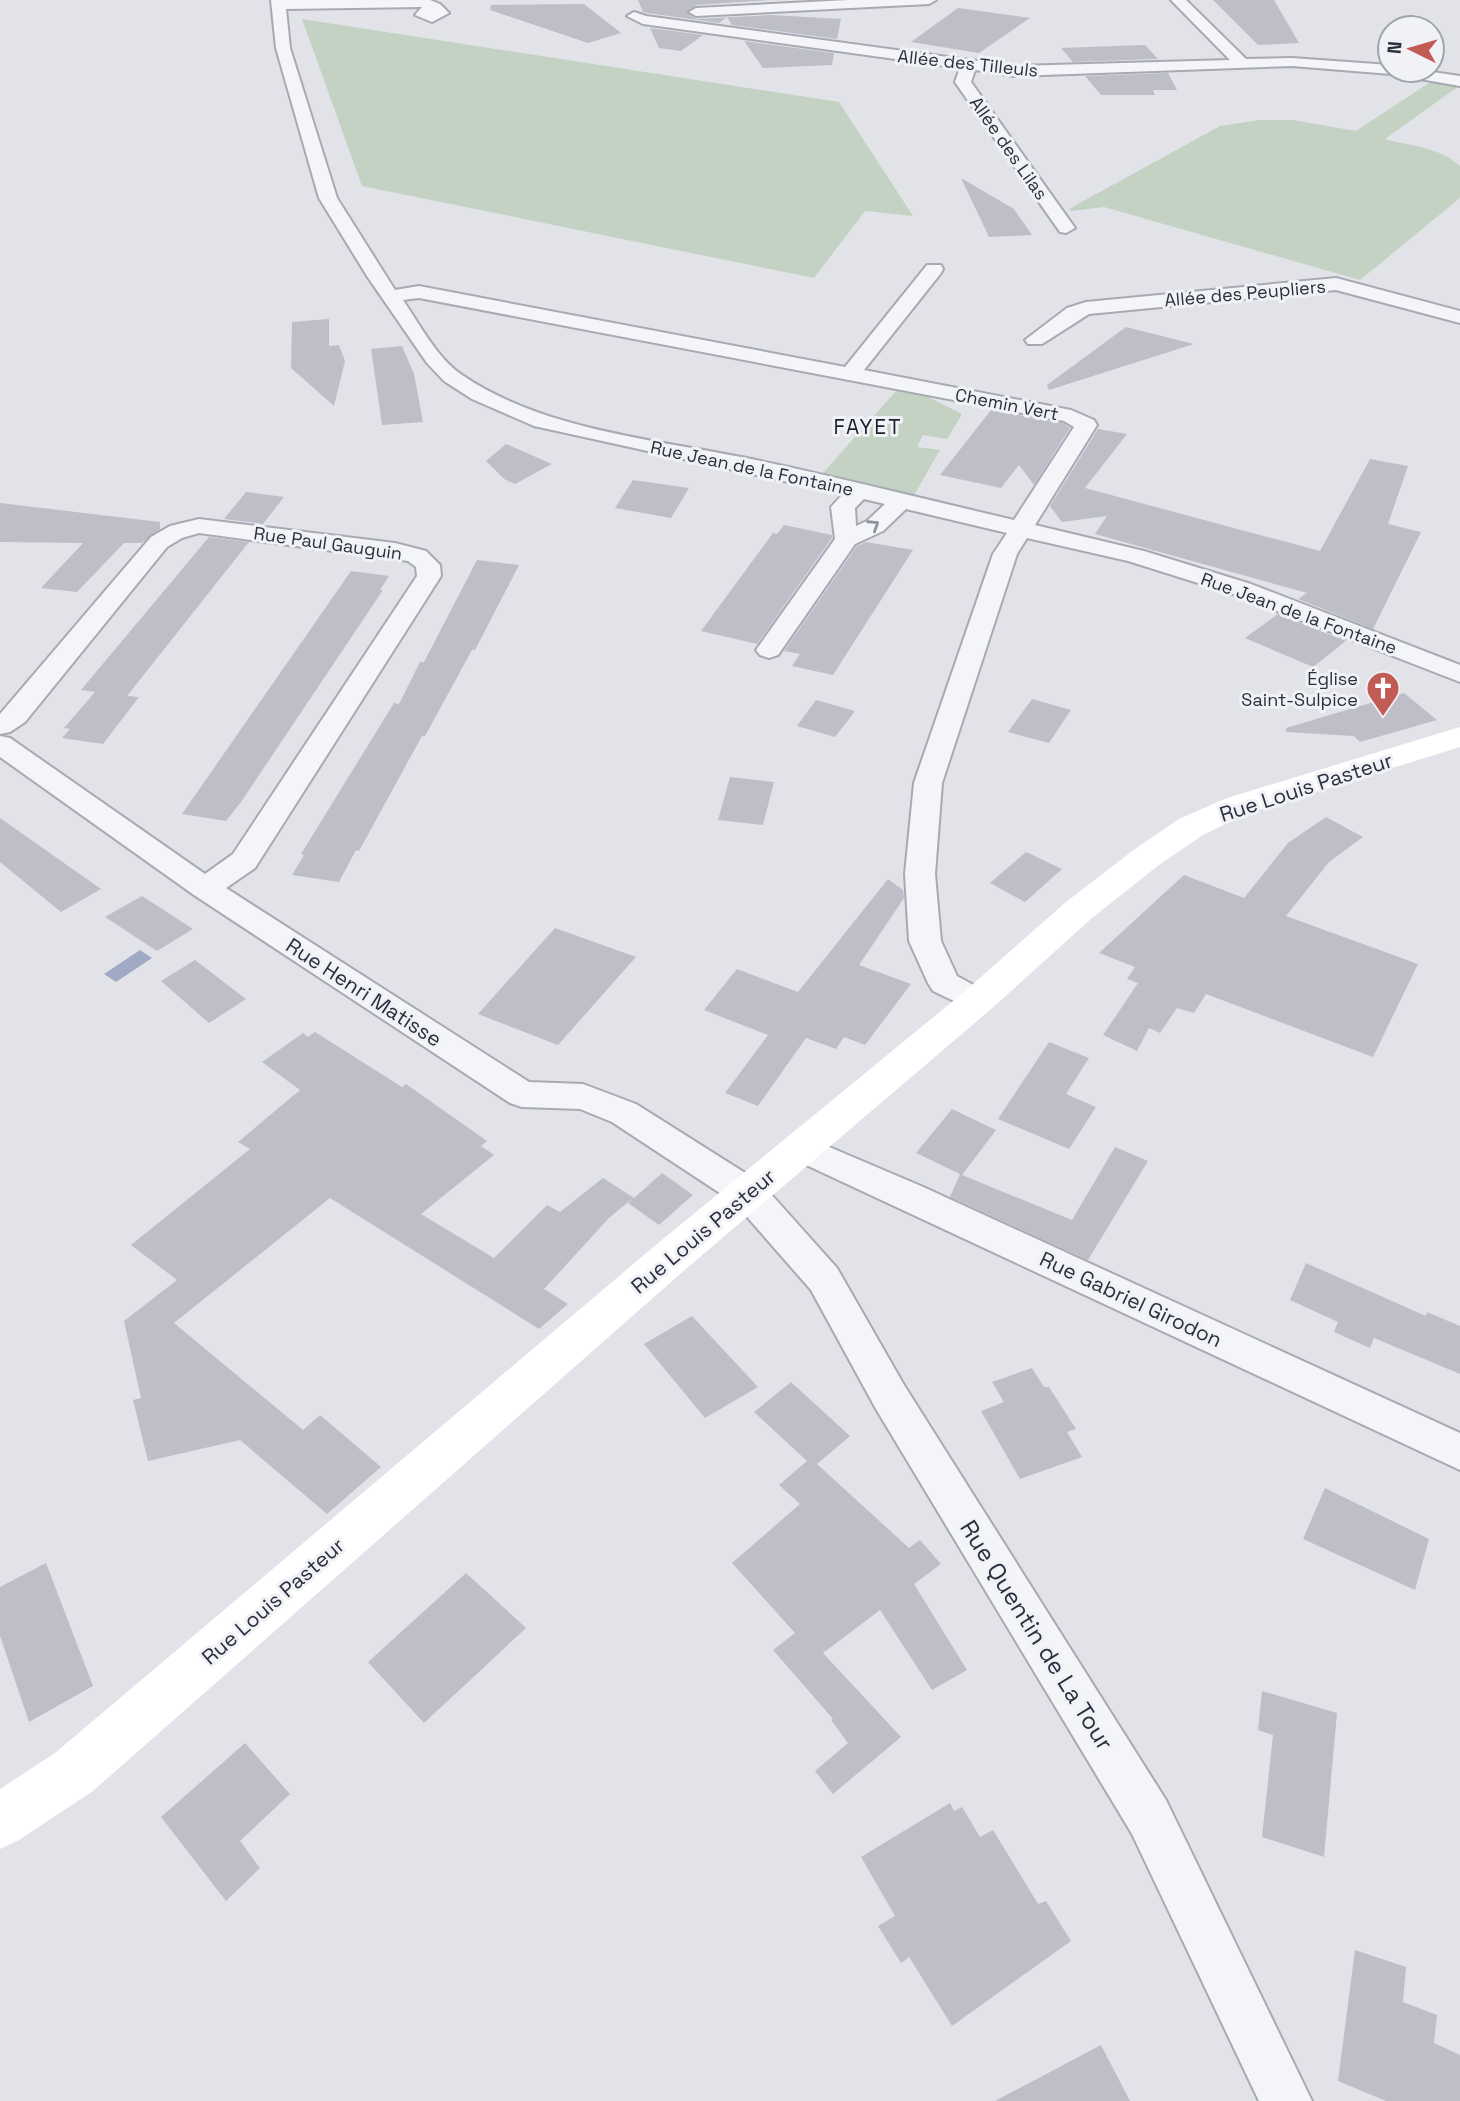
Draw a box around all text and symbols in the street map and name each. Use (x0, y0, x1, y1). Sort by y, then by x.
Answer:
north arrow (1376, 14, 1446, 84)
text: N (1382, 40, 1408, 55)
street label: Allée des Tilleuls (897, 44, 1039, 82)
street label: Allée des Lilas (965, 92, 1053, 204)
street label: Allée des Peupliers (1163, 274, 1327, 312)
street label: Chemin Vert (953, 383, 1061, 425)
district label: FAYET (833, 413, 903, 440)
street label: Rue Jean de la Fontaine (648, 435, 856, 501)
one-way arrow (866, 520, 879, 533)
street label: Rue Paul Gauguin (252, 521, 404, 565)
street label: Rue Jean de la Fontaine (1198, 567, 1400, 659)
place label: Église Saint-Sulpice (1241, 667, 1358, 711)
church icon: Église Saint-Sulpice (1364, 669, 1402, 718)
street label: Rue Louis Pasteur (1216, 746, 1396, 828)
street label: Rue Henri Matisse (281, 932, 447, 1052)
street label: Rue Louis Pasteur (625, 1163, 781, 1299)
street label: Rue Gabriel Girodon (1035, 1245, 1227, 1353)
street label: Rue Quentin de La Tour (953, 1514, 1121, 1756)
street label: Rue Louis Pasteur (196, 1532, 350, 1670)

